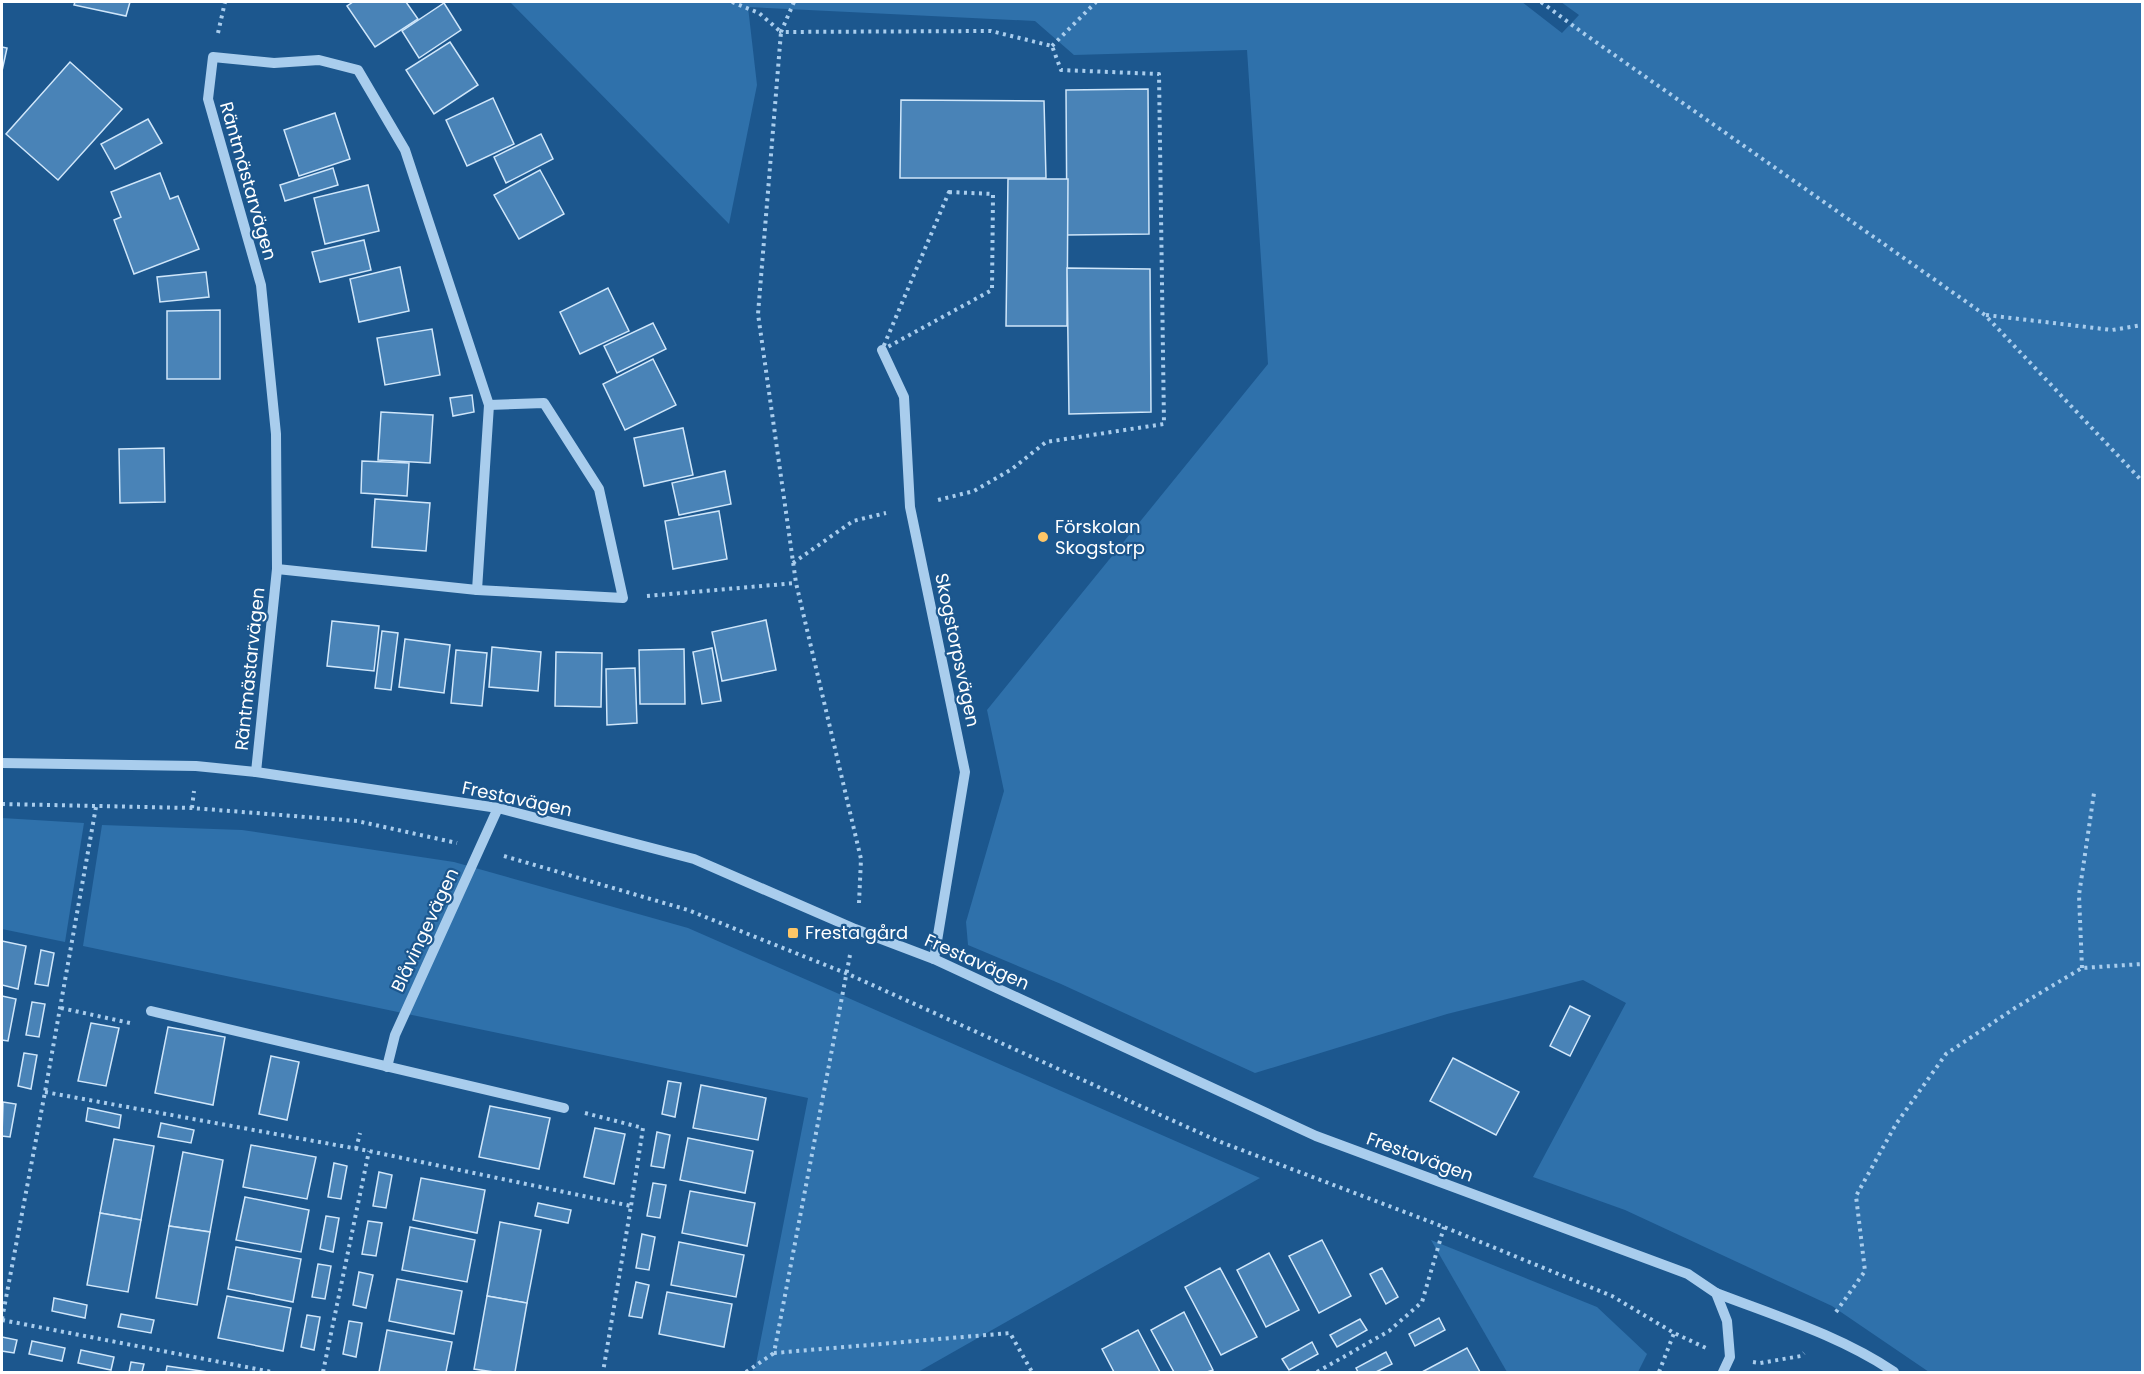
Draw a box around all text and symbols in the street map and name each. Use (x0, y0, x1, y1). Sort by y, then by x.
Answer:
street label: Räntmästarvägen (214, 99, 283, 263)
place label: Förskolan Skogstorp (1055, 514, 1145, 560)
marker: Förskolan Skogstorp (1036, 530, 1050, 544)
street label: Skogstorpsvägen (929, 571, 986, 729)
street label: Räntmästarvägen (229, 586, 270, 752)
street label: Frestavägen (460, 775, 575, 822)
street label: Blåvingevägen (385, 864, 464, 996)
place label: Fresta gård (805, 920, 908, 945)
marker: Fresta gård (786, 926, 800, 940)
street label: Frestavägen (921, 927, 1034, 996)
street label: Frestavägen (1363, 1126, 1477, 1187)

